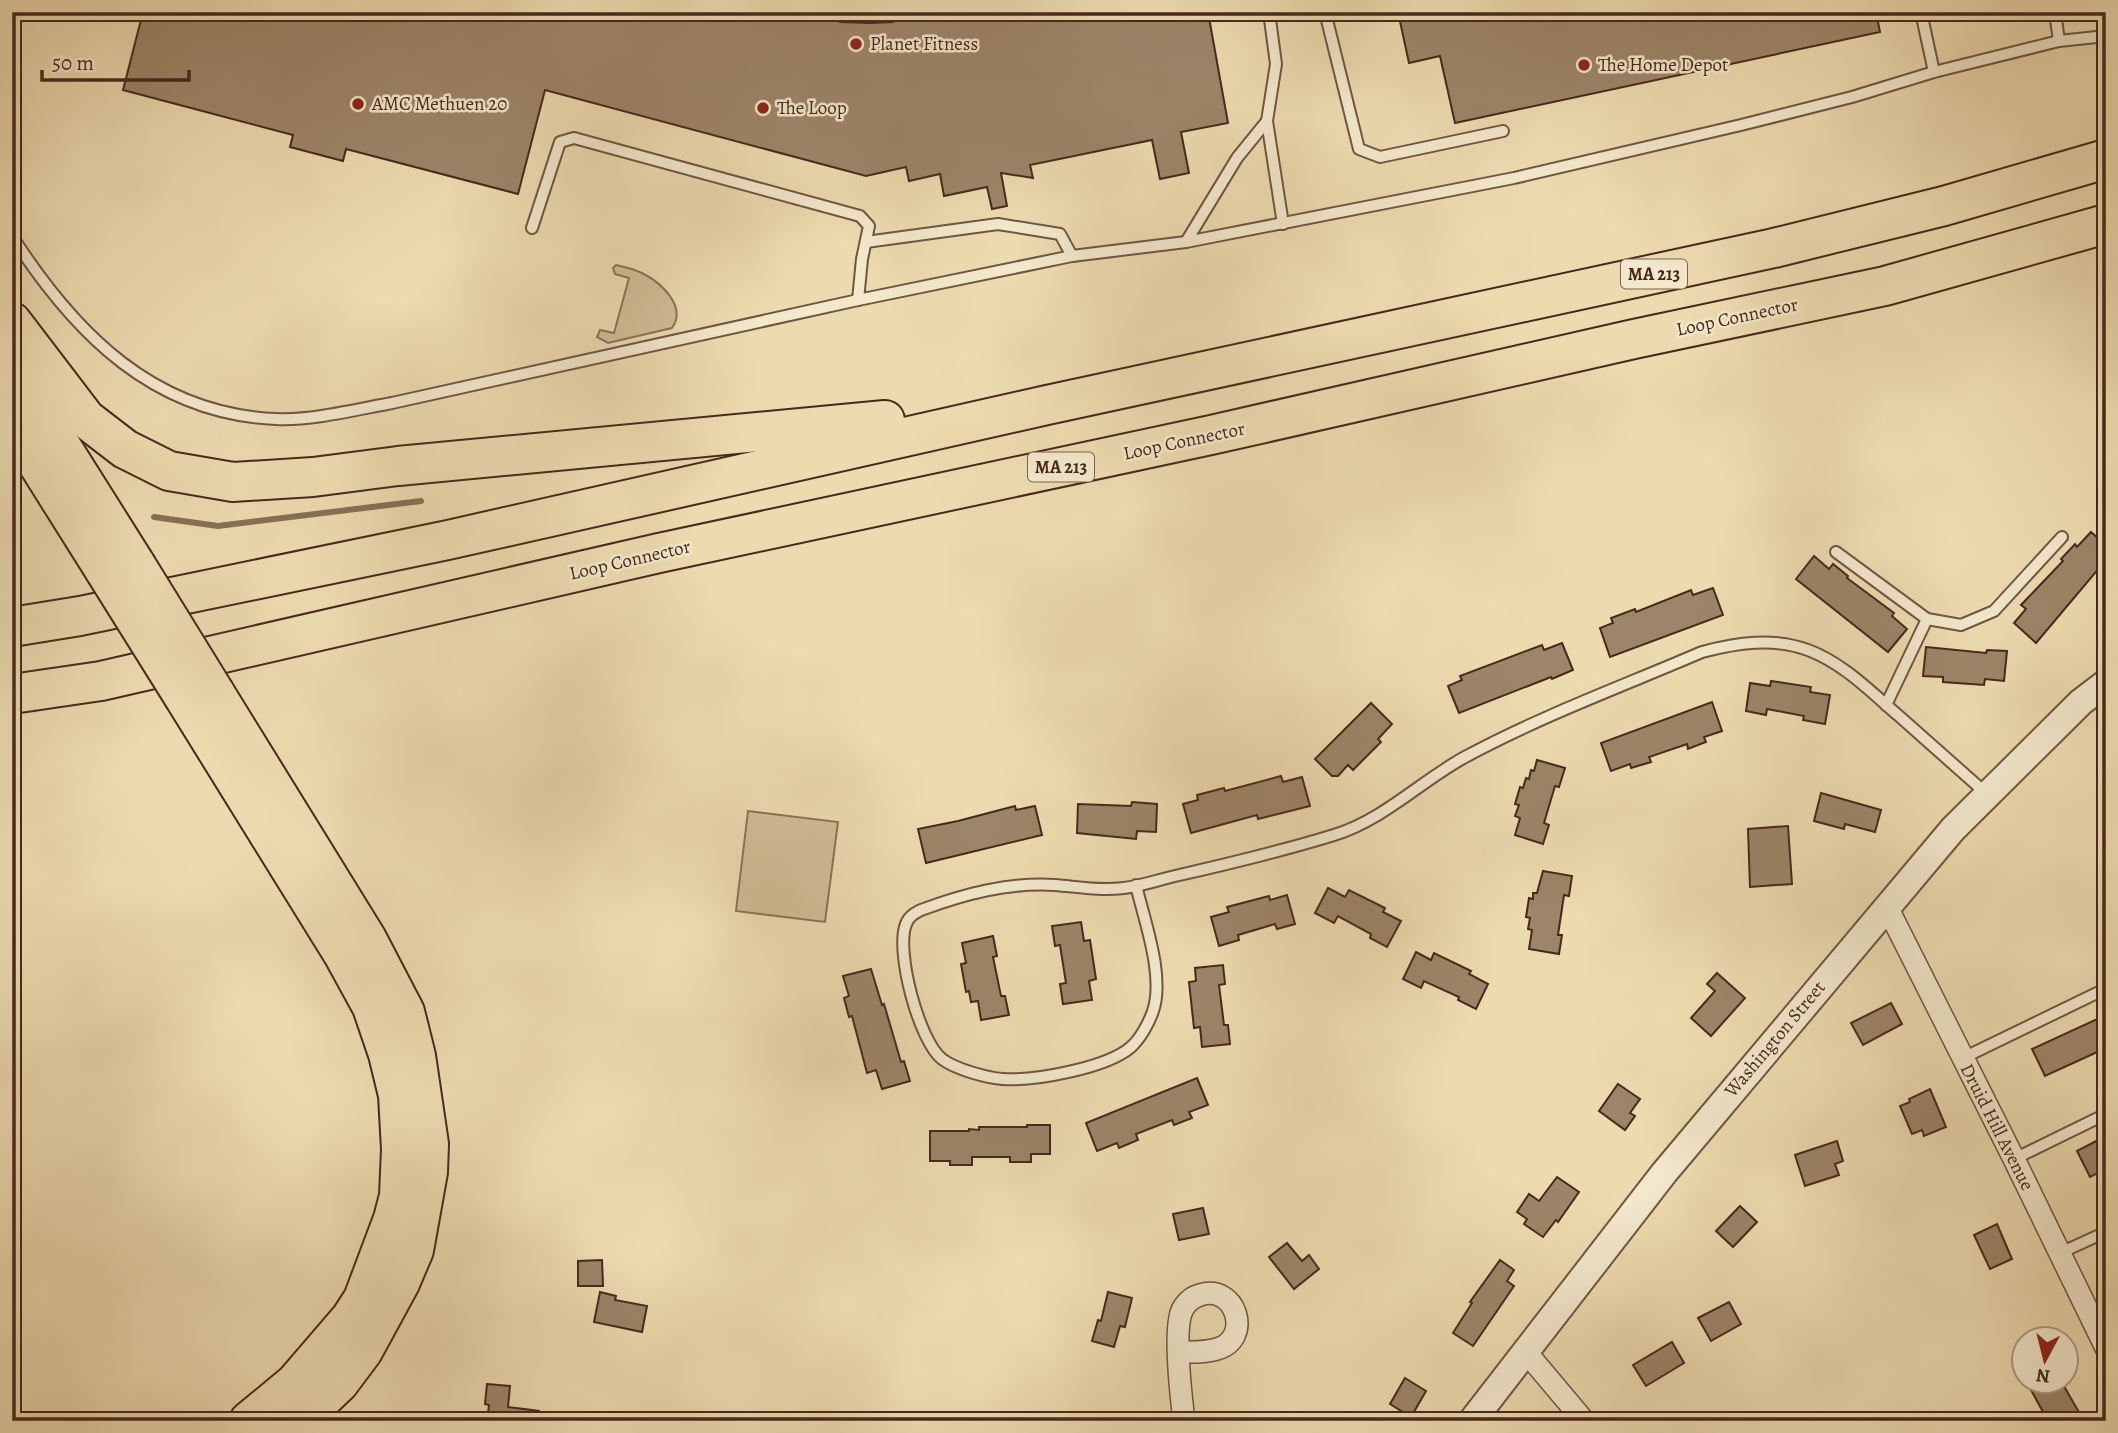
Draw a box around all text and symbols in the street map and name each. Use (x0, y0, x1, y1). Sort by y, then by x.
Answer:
place label: Planet Fitness (870, 31, 978, 57)
marker: Planet Fitness (848, 36, 864, 52)
scale bar (42, 38, 189, 82)
text: 50 m (52, 49, 94, 77)
place label: The Home Depot (1598, 52, 1728, 78)
marker: The Home Depot (1576, 57, 1592, 73)
place label: AMC Methuen 20 (371, 91, 507, 117)
place label: The Loop (777, 95, 847, 121)
marker: AMC Methuen 20 (350, 96, 366, 112)
marker: The Loop (755, 100, 771, 116)
road number: MA 213 (1621, 260, 1687, 288)
street label: Loop Connector (1674, 291, 1800, 343)
street label: Loop Connector (1121, 415, 1247, 467)
road number: MA 213 (1028, 452, 1094, 481)
street label: Loop Connector (567, 533, 693, 587)
street label: Washington Street (1718, 975, 1831, 1104)
street label: Druid Hill Avenue (1954, 1059, 2040, 1195)
north arrow (2010, 1324, 2080, 1394)
text: N (2034, 1362, 2052, 1390)

